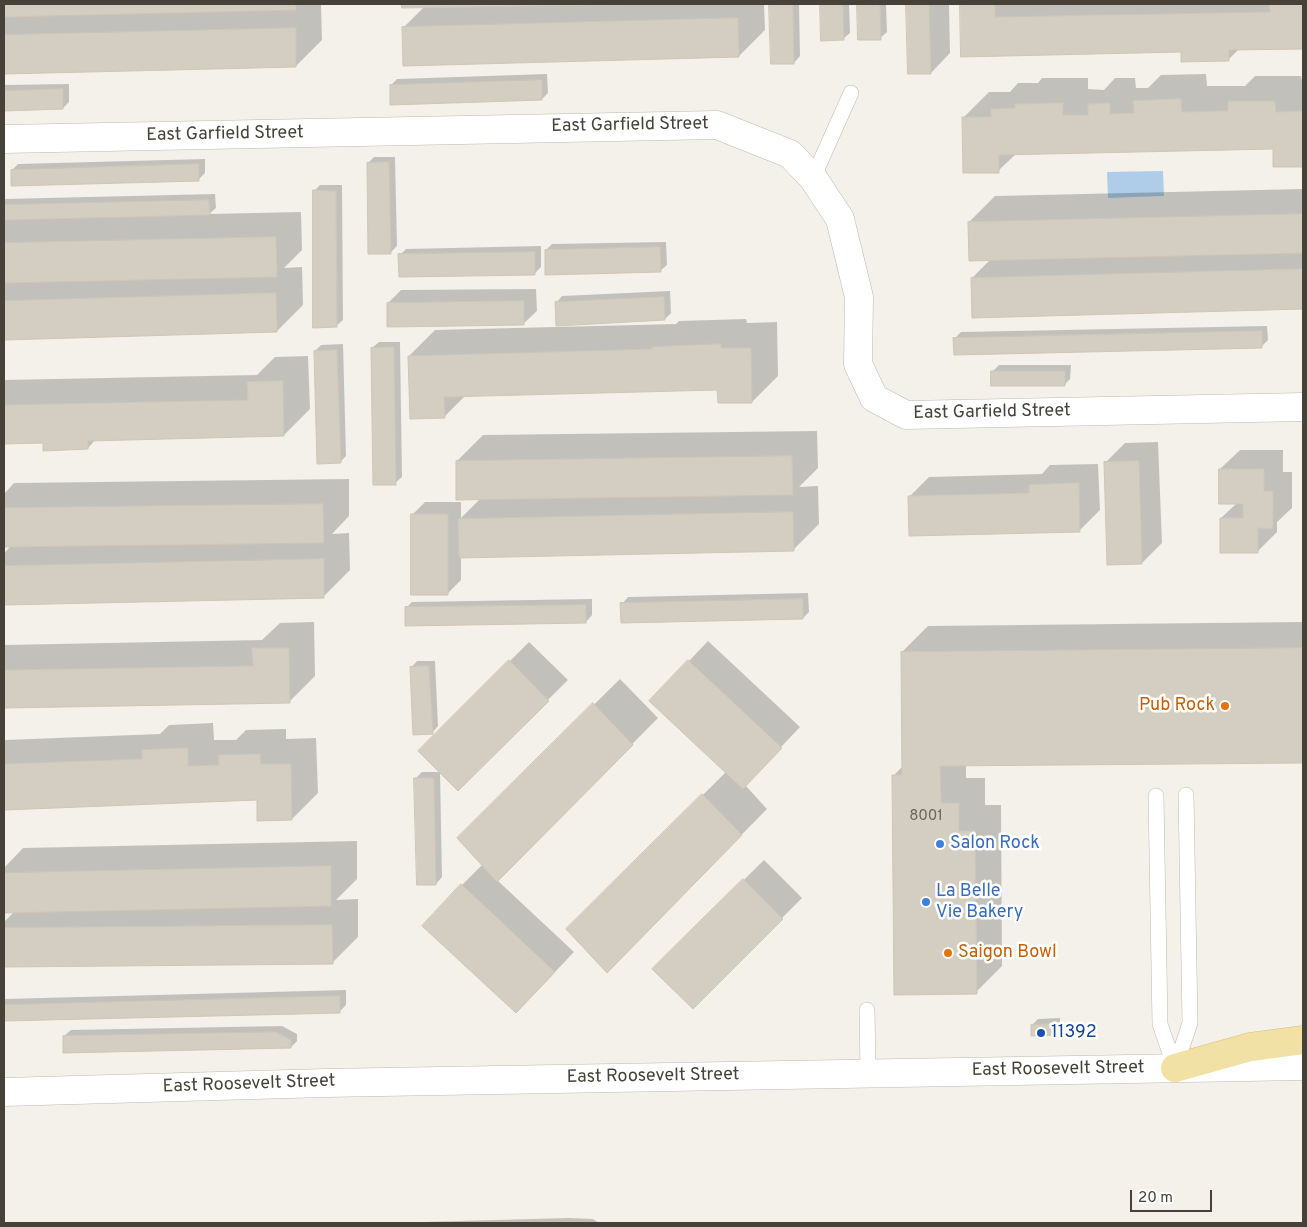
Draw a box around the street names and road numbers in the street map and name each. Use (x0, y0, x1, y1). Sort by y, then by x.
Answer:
street label: East Garfield Street (551, 114, 709, 138)
street label: East Garfield Street (146, 123, 304, 147)
street label: East Garfield Street (913, 401, 1071, 425)
street label: East Roosevelt Street (971, 1058, 1145, 1082)
street label: East Roosevelt Street (566, 1065, 740, 1089)
street label: East Roosevelt Street (162, 1071, 336, 1099)

